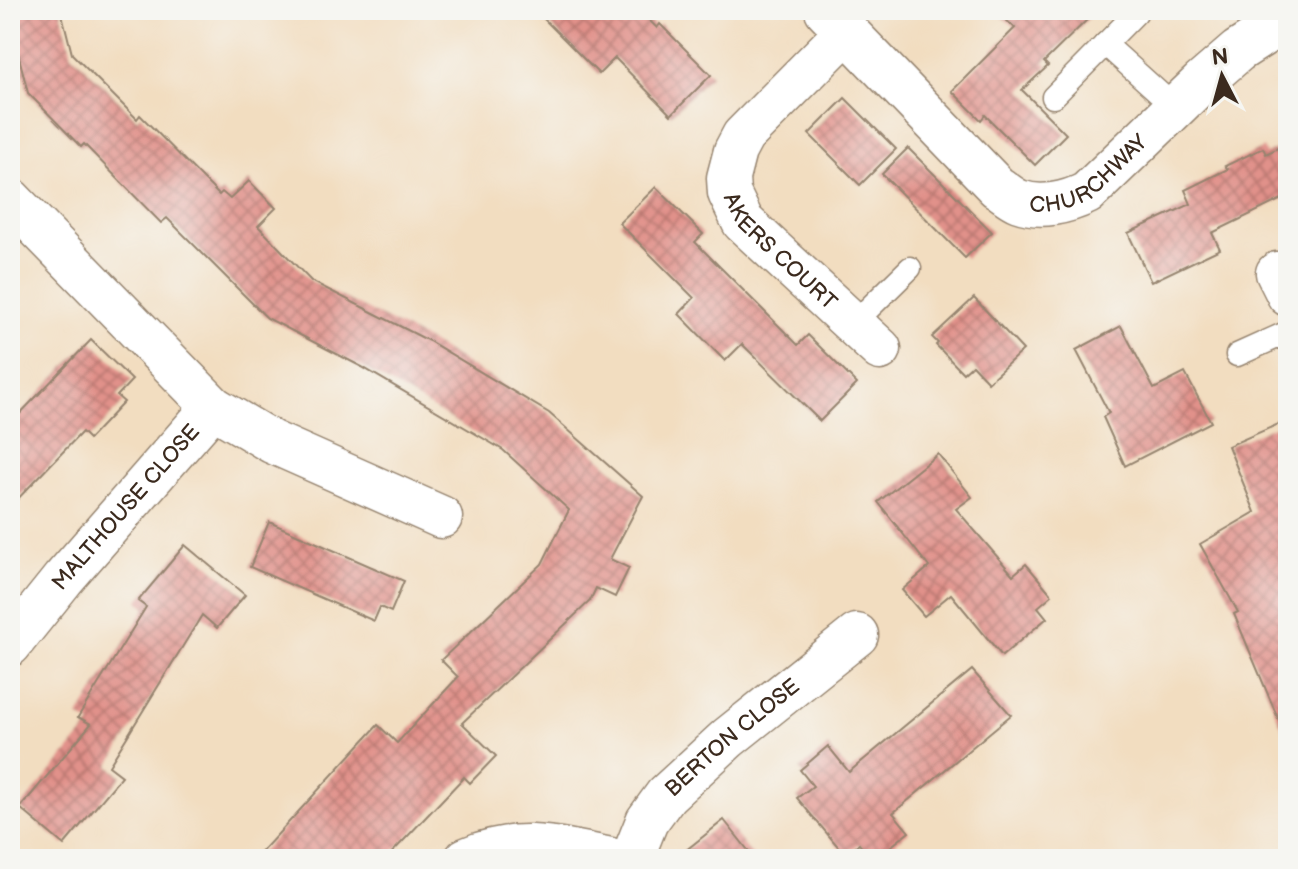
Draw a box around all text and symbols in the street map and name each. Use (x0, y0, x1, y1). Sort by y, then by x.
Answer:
north arrow (1182, 36, 1262, 116)
text: N (1210, 43, 1230, 72)
street label: CHURCHWAY (1029, 129, 1153, 219)
street label: AKERS COURT (717, 188, 843, 316)
street label: MALTHOUSE CLOSE (46, 419, 205, 596)
street label: BERTON CLOSE (659, 673, 805, 803)

